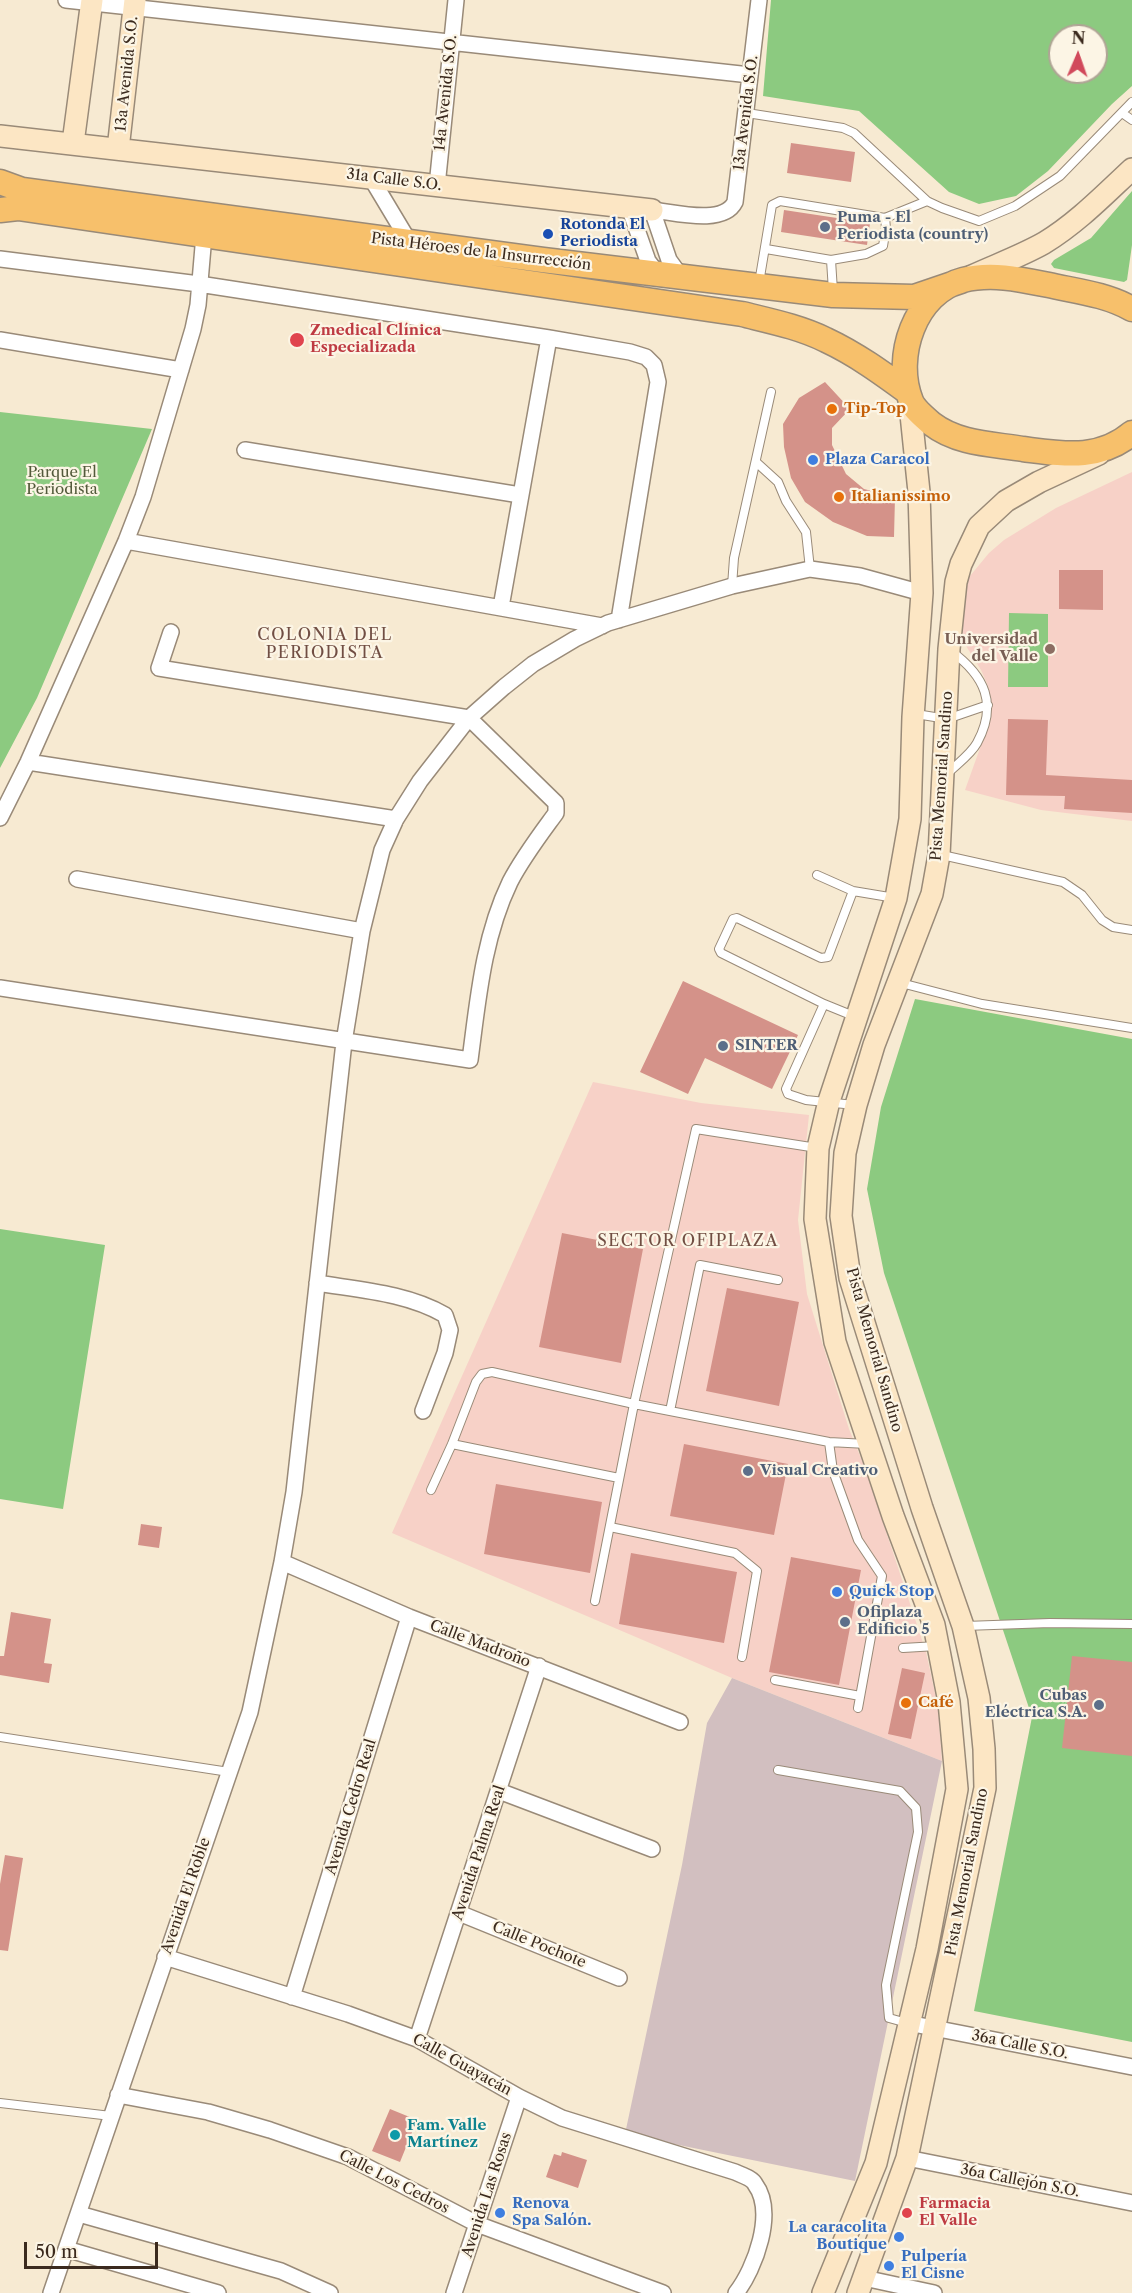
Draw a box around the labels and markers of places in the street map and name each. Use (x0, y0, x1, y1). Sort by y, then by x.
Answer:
place label: Puma - El Periodista (country) (837, 209, 988, 244)
place label: Rotonda El Periodista (560, 216, 645, 251)
marker: Puma - El Periodista (country) (818, 220, 832, 234)
marker: Rotonda El Periodista (541, 227, 555, 241)
place label: Zmedical Clínica Especializada (310, 322, 441, 357)
marker: Zmedical Clínica Especializada (288, 331, 306, 349)
place label: Tip-Top (844, 400, 906, 418)
marker: Tip-Top (825, 402, 839, 416)
place label: Plaza Caracol (825, 451, 930, 469)
marker: Plaza Caracol (806, 453, 820, 467)
place label: Italianissimo (851, 488, 950, 506)
marker: Italianissimo (832, 490, 846, 504)
place label: Universidad del Valle (945, 631, 1038, 666)
marker: Universidad del Valle (1043, 642, 1057, 656)
place label: SINTER (735, 1037, 798, 1055)
marker: SINTER (716, 1039, 730, 1053)
place label: Visual Creativo (760, 1462, 878, 1480)
marker: Visual Creativo (741, 1464, 755, 1478)
place label: Quick Stop (849, 1583, 934, 1601)
marker: Quick Stop (830, 1585, 844, 1599)
place label: Ofiplaza Edificio 5 (857, 1604, 929, 1639)
marker: Ofiplaza Edificio 5 (838, 1615, 852, 1629)
place label: Cubas Eléctrica S.A. (985, 1687, 1087, 1722)
place label: Café (918, 1694, 954, 1712)
marker: Café (899, 1696, 913, 1710)
marker: Cubas Eléctrica S.A. (1092, 1698, 1106, 1712)
place label: Fam. Valle Martínez (407, 2117, 487, 2152)
marker: Fam. Valle Martínez (388, 2128, 402, 2142)
place label: Renova Spa Salón. (512, 2195, 591, 2230)
place label: Farmacia El Valle (919, 2195, 991, 2230)
marker: Renova Spa Salón. (493, 2206, 507, 2220)
marker: Farmacia El Valle (900, 2206, 914, 2220)
place label: La caracolita Boutique (788, 2219, 887, 2254)
marker: La caracolita Boutique (892, 2230, 906, 2244)
place label: Pulpería El Cisne (901, 2248, 967, 2283)
marker: Pulpería El Cisne (882, 2259, 896, 2273)

